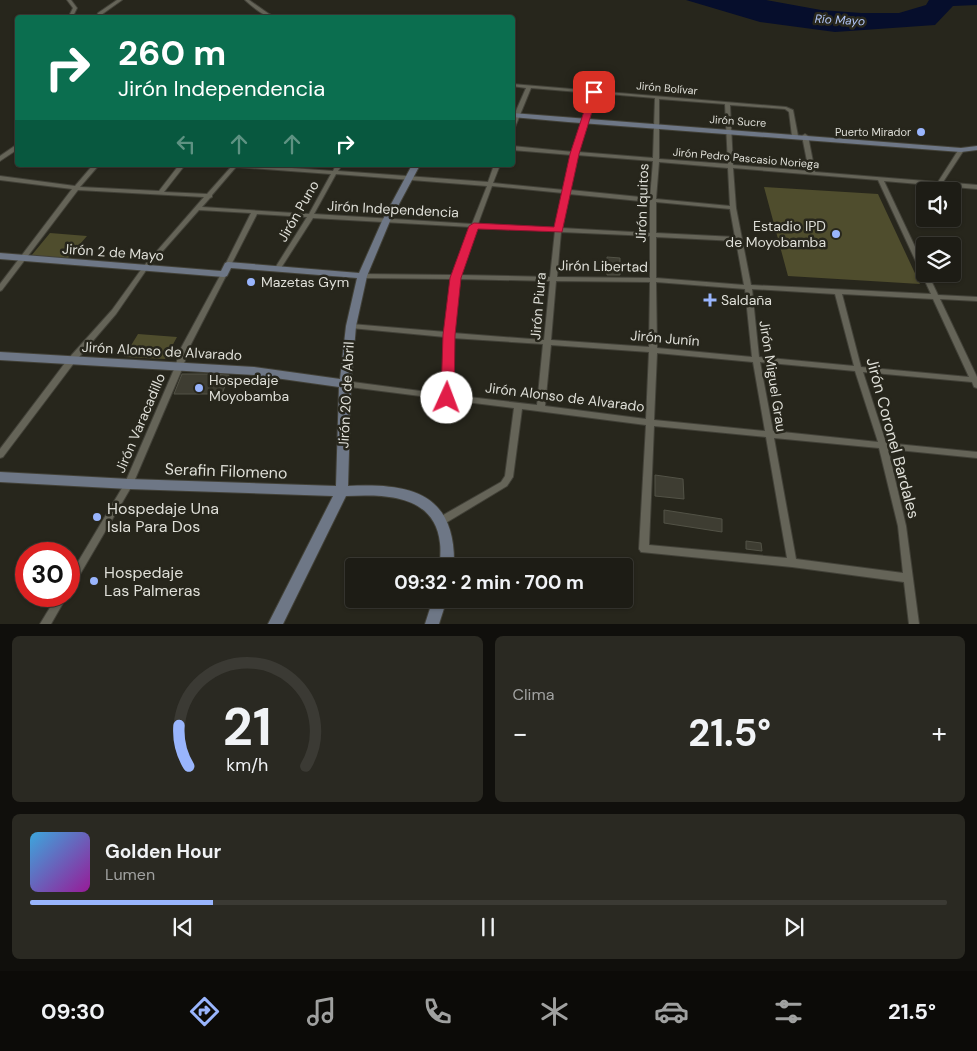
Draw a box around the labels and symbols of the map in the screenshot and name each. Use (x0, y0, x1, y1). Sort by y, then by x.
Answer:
water label: Río Mayo (814, 11, 866, 29)
pin (573, 71, 615, 113)
street label: Jirón Bolívar (636, 78, 698, 98)
street label: Jirón Sucre (709, 112, 767, 130)
place label: Puerto Mirador (835, 125, 911, 139)
marker: Puerto Mirador (915, 126, 927, 138)
street label: Jirón Pedro Pascasio Noriega (672, 145, 820, 171)
street label: Jirón Iquitos (632, 163, 652, 243)
street label: Jirón Puno (273, 177, 323, 245)
street label: Jirón Independencia (327, 197, 459, 221)
place label: Estadio IPD de Moyobamba (725, 217, 826, 251)
marker: Estadio IPD de Moyobamba (830, 228, 842, 240)
street label: Jirón 2 de Mayo (61, 239, 165, 265)
street label: Jirón Libertad (558, 256, 648, 276)
street label: Jirón Piura (526, 272, 550, 340)
place label: Mazetas Gym (261, 273, 349, 291)
marker: Mazetas Gym (245, 276, 257, 288)
place label: Saldaña (721, 291, 772, 309)
marker: Saldaña (703, 293, 717, 307)
street label: Jirón Miguel Grau (755, 319, 791, 433)
street label: Jirón Junín (630, 326, 700, 350)
street label: Jirón Alonso de Alvarado (81, 338, 243, 364)
street label: Jirón 20 de Abril (334, 341, 358, 449)
street label: Jirón Coronel Bardales (861, 355, 925, 521)
street label: Jirón Varacadillo (111, 370, 169, 476)
place label: Hospedaje Moyobamba (209, 371, 289, 405)
position arrow (420, 371, 472, 423)
street label: Jirón Alonso de Alvarado (484, 378, 646, 416)
marker: Hospedaje Moyobamba (193, 382, 205, 394)
street label: Serafin Filomeno (164, 458, 288, 484)
place label: Hospedaje Una Isla Para Dos (107, 498, 219, 537)
marker: Hospedaje Una Isla Para Dos (91, 511, 103, 523)
speed limit sign: 30 (15, 542, 80, 607)
place label: Hospedaje Las Palmeras (104, 562, 201, 601)
marker: Hospedaje Las Palmeras (88, 575, 100, 587)

